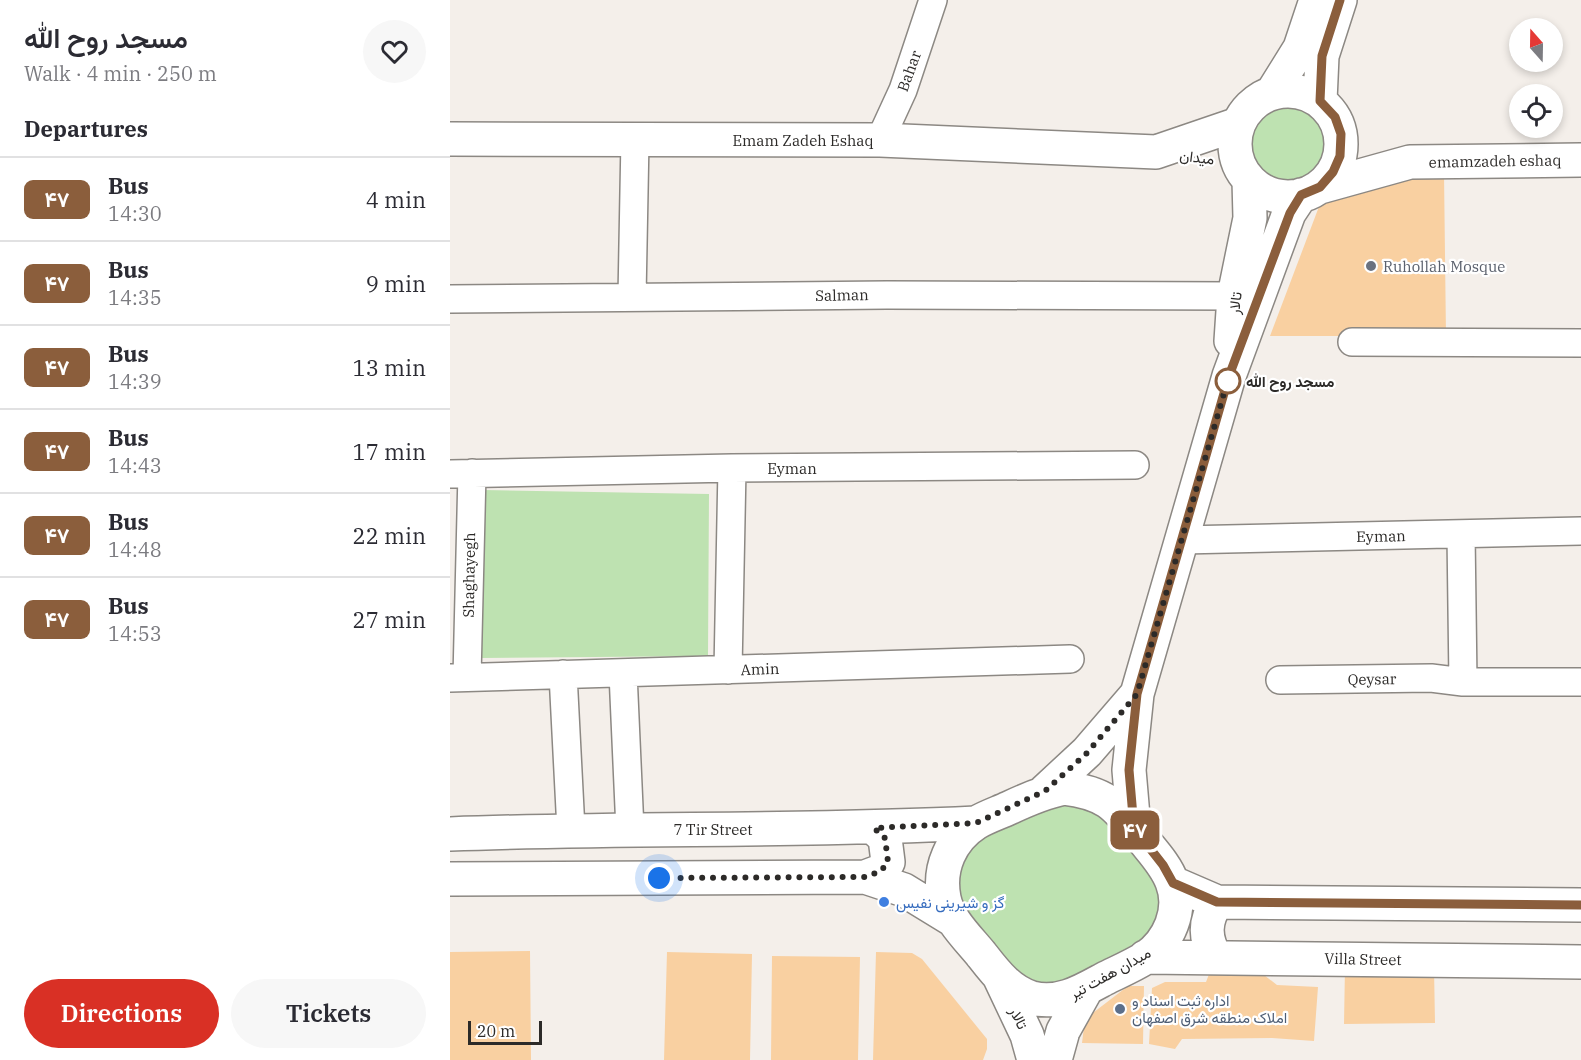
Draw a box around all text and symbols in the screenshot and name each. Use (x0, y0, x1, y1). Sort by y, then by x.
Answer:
north arrow (1509, 18, 1563, 72)
map controls (1509, 18, 1563, 138)
text: مسجد روح الله (24, 19, 188, 56)
button: heart (363, 20, 426, 83)
street label: Bahar (893, 47, 925, 94)
text: Walk · 4 min · 250 m (24, 60, 217, 87)
button: locate (1509, 84, 1563, 138)
text: Departures (24, 114, 148, 143)
street label: Emam Zadeh Eshaq (732, 131, 874, 150)
street label: میدان (1178, 145, 1216, 169)
street label: emamzadeh eshaq (1429, 150, 1561, 172)
text: Bus (108, 171, 149, 200)
text: ۴۷ (44, 185, 70, 213)
text: 4 min (366, 185, 426, 214)
text: 14:30 (108, 200, 162, 227)
text: Bus (108, 255, 149, 284)
place label: Ruhollah Mosque (1383, 257, 1505, 276)
marker: Ruhollah Mosque (1364, 259, 1378, 273)
text: ۴۷ (44, 269, 70, 297)
text: 9 min (366, 269, 426, 298)
text: 14:35 (108, 284, 162, 311)
street label: Salman (815, 285, 869, 305)
street label: تالار (1224, 291, 1246, 316)
text: Bus (108, 339, 149, 368)
text: ۴۷ (44, 353, 70, 381)
text: 13 min (353, 353, 426, 382)
text: 14:39 (108, 368, 162, 395)
marker: مسجد روح الله (1215, 368, 1241, 394)
place label: مسجد روح الله (1246, 372, 1334, 392)
text: Bus (108, 423, 149, 452)
text: ۴۷ (44, 437, 70, 465)
text: 17 min (353, 437, 426, 466)
text: 14:43 (108, 452, 162, 479)
street label: Eyman (767, 459, 817, 478)
text: Bus (108, 507, 149, 536)
text: ۴۷ (44, 521, 70, 549)
text: 22 min (353, 521, 426, 550)
street label: Eyman (1356, 526, 1406, 546)
street label: Shaghayegh (459, 532, 479, 618)
text: 14:48 (108, 536, 162, 563)
text: Bus (108, 591, 149, 620)
text: ۴۷ (44, 605, 70, 633)
text: 27 min (353, 605, 426, 634)
text: 14:53 (108, 620, 162, 647)
street label: Amin (740, 659, 780, 679)
street label: Qeysar (1347, 669, 1397, 689)
line badge: ۴۷ (1108, 810, 1162, 850)
text: ۴۷ (1122, 816, 1148, 844)
street label: 7 Tir Street (673, 820, 753, 839)
your location (644, 863, 674, 893)
place label: گز و شیرینی نفیس (896, 893, 1005, 913)
marker: گز و شیرینی نفیس (877, 895, 891, 909)
street label: میدان هفت تیر (1065, 943, 1154, 1004)
street label: Villa Street (1324, 949, 1402, 969)
button: Directions (24, 979, 219, 1048)
button: Tickets (231, 979, 426, 1048)
place label: اداره ثبت اسناد و املاک منطقه شرق اصفهان (1132, 991, 1287, 1027)
marker: اداره ثبت اسناد و املاک منطقه شرق اصفهان (1113, 1002, 1127, 1016)
street label: تالار (1005, 1003, 1032, 1032)
scale bar (468, 1018, 542, 1046)
text: 20 m (477, 1021, 515, 1041)

